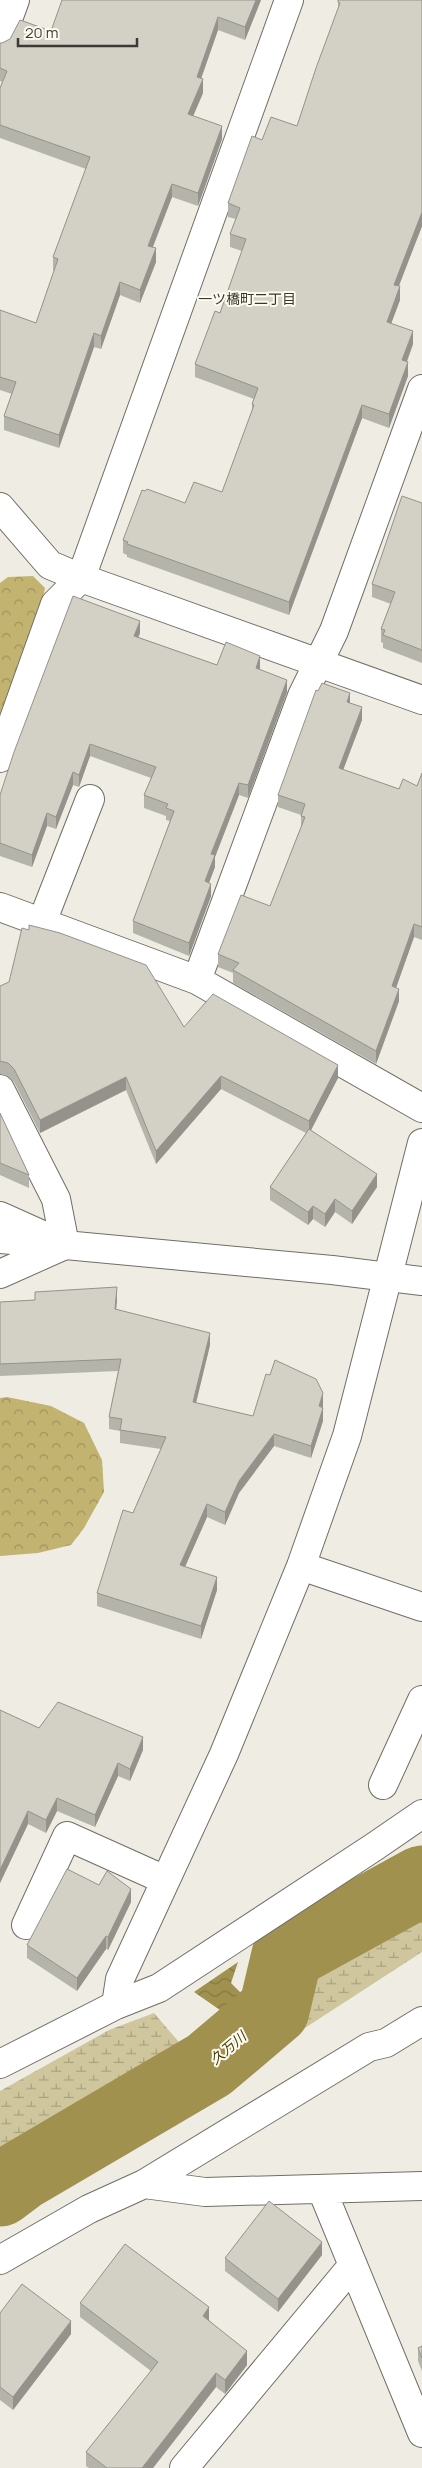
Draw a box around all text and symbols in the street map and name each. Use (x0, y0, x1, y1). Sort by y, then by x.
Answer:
scale bar (18, 15, 136, 47)
text: 20 m (25, 22, 58, 43)
district label: 一ツ橋町二丁目 (198, 289, 296, 308)
water label: 久万川 (205, 2026, 251, 2068)

